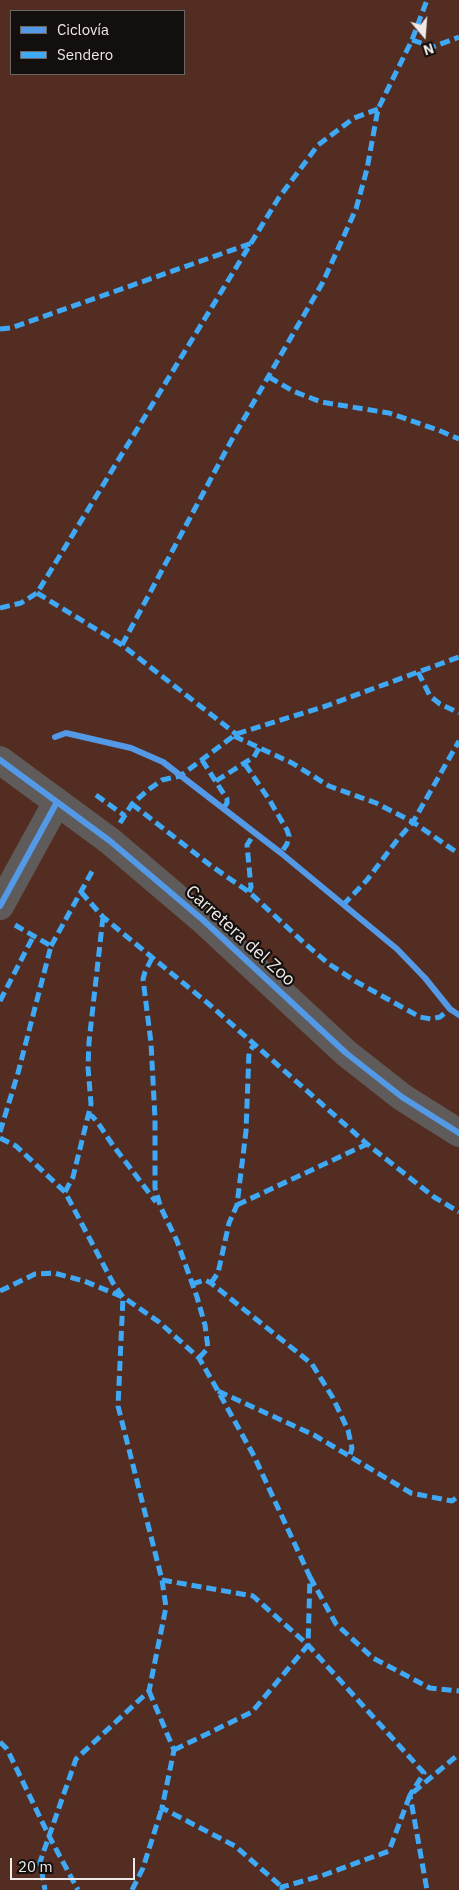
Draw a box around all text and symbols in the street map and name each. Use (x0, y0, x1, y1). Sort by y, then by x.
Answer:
legend (10, 10, 185, 75)
north arrow (399, 10, 449, 60)
text: Ciclovía (57, 20, 109, 39)
text: N (421, 39, 436, 59)
text: Sendero (57, 45, 113, 64)
street label: Carretera del Zoo (181, 881, 299, 991)
scale bar (12, 1848, 138, 1880)
text: 20 m (18, 1857, 53, 1876)

